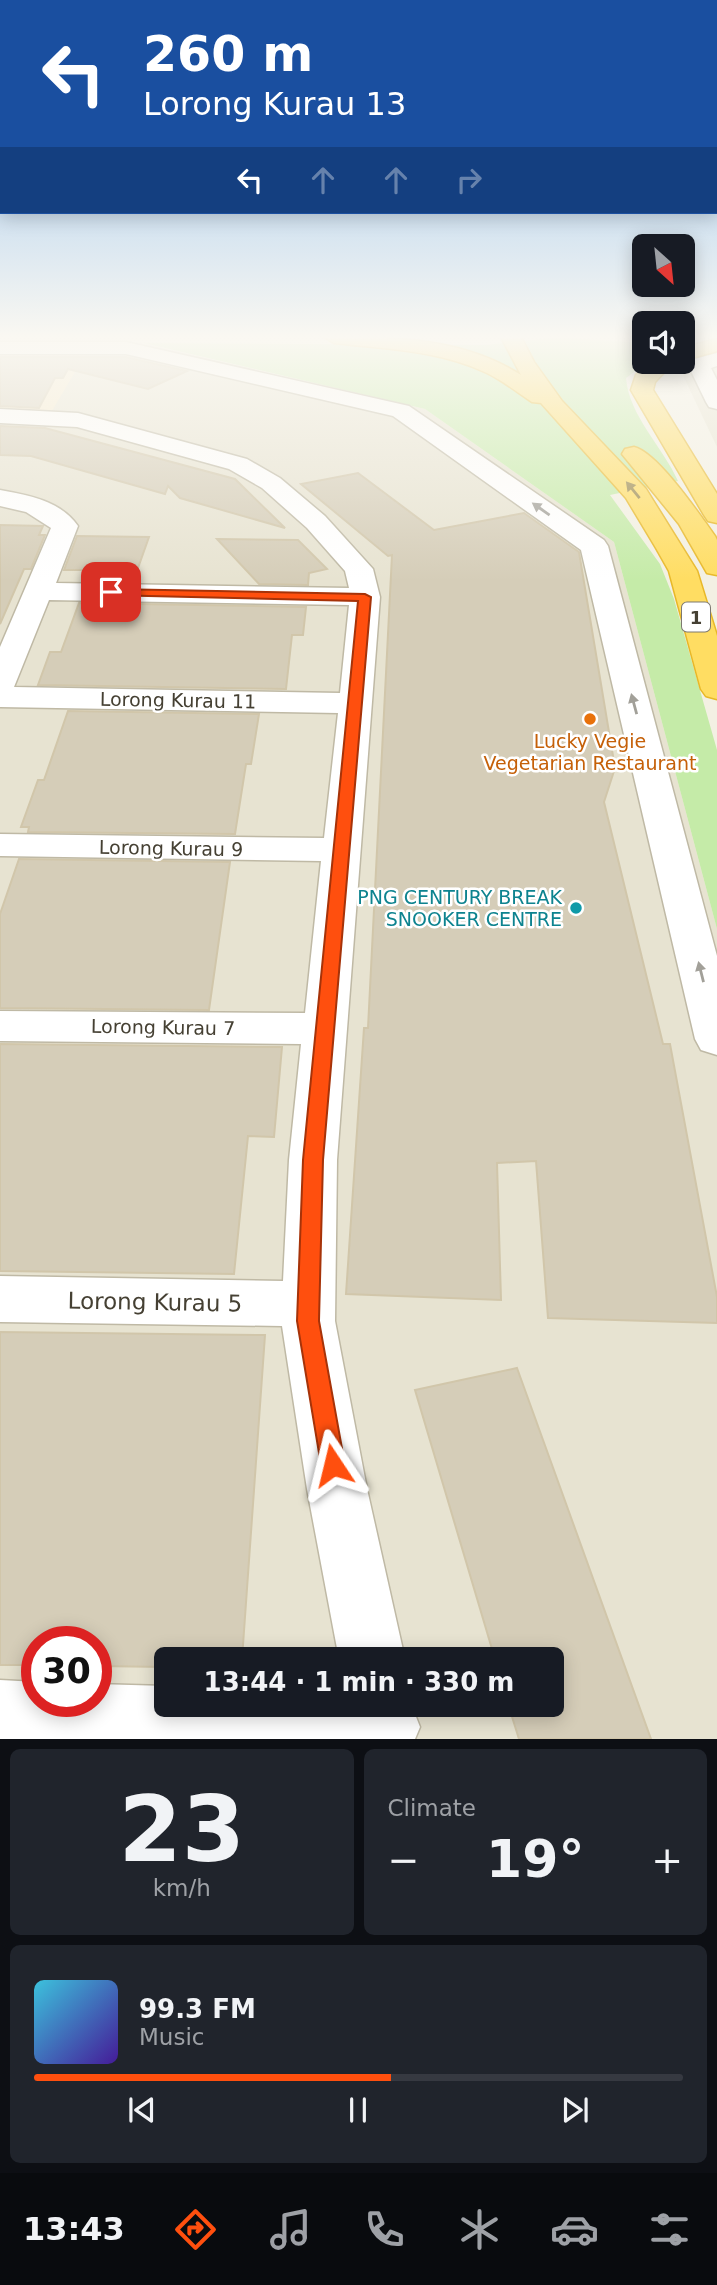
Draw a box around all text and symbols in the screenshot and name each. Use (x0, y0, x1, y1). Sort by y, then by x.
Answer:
text: 260 m (143, 26, 313, 83)
icon: left (28, 28, 119, 119)
text: Lorong Kurau 13 (143, 85, 406, 123)
icon: left (231, 161, 269, 199)
icon: ahead (304, 161, 342, 199)
icon: ahead (377, 161, 415, 199)
icon: right (450, 161, 488, 199)
north arrow (632, 234, 695, 298)
map controls (632, 234, 695, 374)
button: sound (632, 311, 695, 374)
one-way arrow (626, 482, 641, 500)
one-way arrow (532, 502, 550, 516)
pin (81, 562, 141, 622)
icon: arrive (92, 573, 130, 611)
road number: 1 (682, 602, 710, 632)
street label: Lorong Kurau 11 (100, 688, 256, 712)
one-way arrow (628, 693, 639, 715)
marker: Lucky Vegie Vegetarian Restaurant (582, 711, 598, 727)
place label: Lucky Vegie Vegetarian Restaurant (484, 730, 696, 774)
street label: Lorong Kurau 9 (99, 836, 243, 860)
place label: PNG CENTURY BREAK SNOOKER CENTRE (357, 886, 563, 930)
marker: PNG CENTURY BREAK SNOOKER CENTRE (568, 900, 584, 916)
one-way arrow (695, 961, 706, 983)
street label: Lorong Kurau 7 (91, 1015, 235, 1039)
street label: Lorong Kurau 5 (67, 1287, 243, 1317)
position arrow (296, 1428, 370, 1502)
speed limit sign: 30 (21, 1626, 112, 1717)
text: 13:44 · 1 min · 330 m (204, 1667, 514, 1697)
text: 23 (118, 1777, 245, 1882)
text: Climate (388, 1795, 476, 1821)
text: 19° (486, 1829, 584, 1889)
text: − (388, 1838, 419, 1882)
text: + (651, 1838, 683, 1882)
text: km/h (153, 1875, 211, 1901)
text: 99.3 FM (139, 1994, 256, 2024)
text: Music (139, 2024, 204, 2050)
icon: previous (123, 2091, 161, 2129)
icon: pause (339, 2091, 377, 2129)
icon: next (556, 2091, 594, 2129)
icon: directions (171, 2205, 220, 2254)
icon: music (266, 2205, 315, 2254)
icon: phone (360, 2205, 409, 2254)
icon: climate (455, 2205, 504, 2254)
icon: car (550, 2205, 599, 2254)
icon: filters (645, 2205, 694, 2254)
text: 13:43 (23, 2210, 125, 2248)

